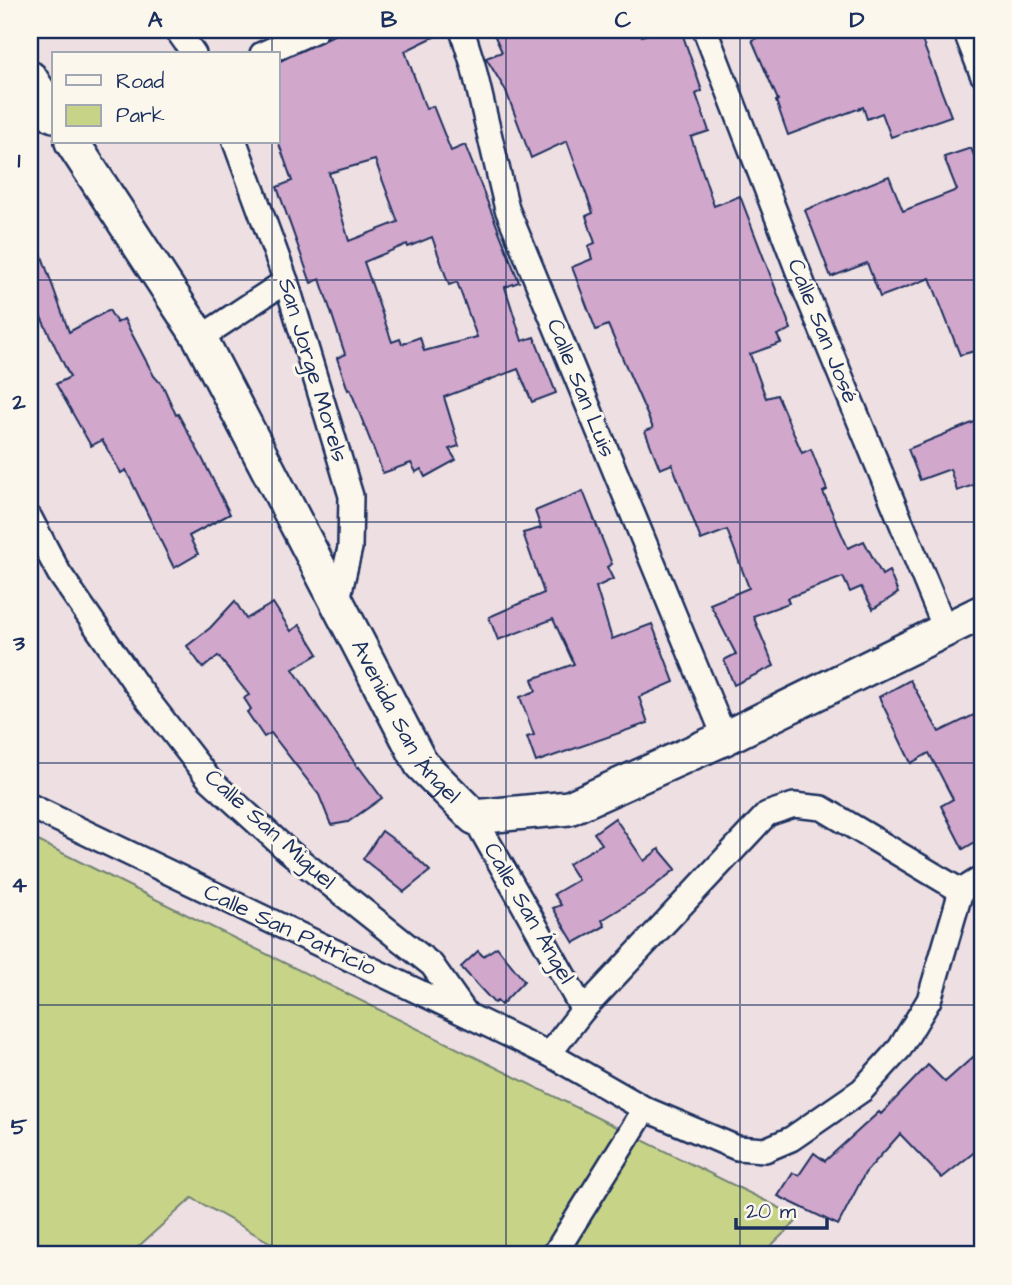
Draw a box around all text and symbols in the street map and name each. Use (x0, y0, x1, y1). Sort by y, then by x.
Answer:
text: A (148, 4, 163, 36)
text: B (381, 4, 398, 36)
text: C (615, 4, 632, 36)
text: D (850, 4, 865, 36)
legend (52, 52, 280, 144)
text: Road (116, 67, 164, 96)
text: Park (116, 101, 165, 130)
text: 1 (18, 144, 21, 176)
street label: Calle San José (779, 254, 867, 408)
street label: San Jorge Morels (269, 274, 356, 466)
street label: Calle San Luis (539, 314, 623, 462)
text: 2 (11, 386, 26, 418)
text: 3 (12, 627, 25, 659)
street label: Avenida San Ángel (343, 634, 468, 811)
street label: Calle San Miguel (197, 762, 342, 897)
street label: Calle San Ángel (475, 836, 582, 990)
text: 4 (11, 869, 27, 901)
street label: Calle San Patricio (199, 876, 382, 984)
text: 5 (11, 1111, 28, 1143)
scale bar (736, 1187, 827, 1231)
text: 20 m (746, 1197, 797, 1226)

